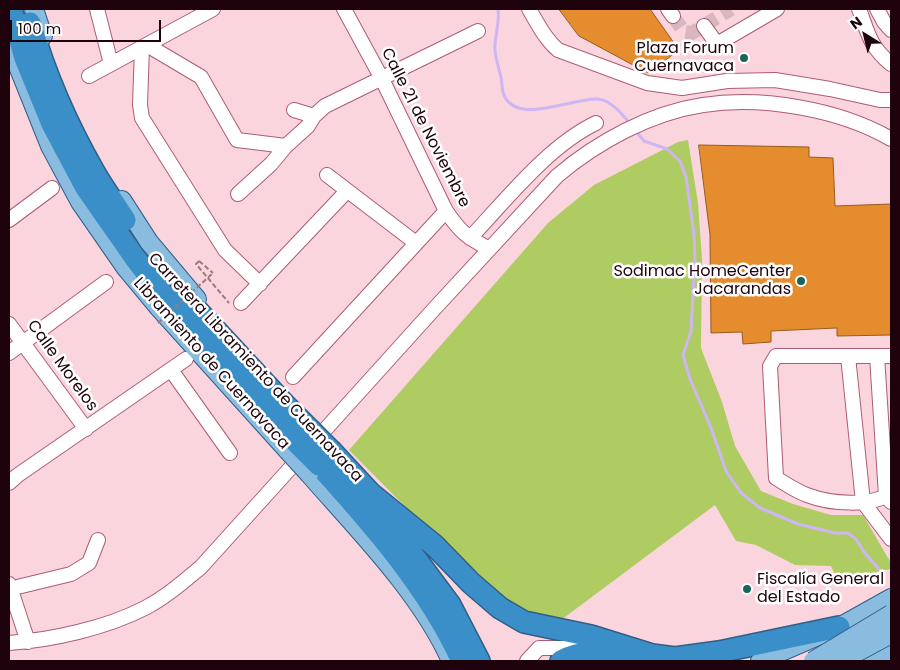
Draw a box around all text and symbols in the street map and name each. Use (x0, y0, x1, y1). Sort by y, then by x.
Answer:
scale bar (12, 10, 164, 42)
north arrow (840, 10, 890, 60)
text: N (846, 12, 866, 34)
text: 100 m (18, 18, 61, 39)
place label: Plaza Forum Cuernavaca (634, 39, 734, 77)
street label: Calle 21 de Noviembre (376, 45, 474, 211)
marker: Plaza Forum Cuernavaca (738, 52, 750, 64)
street label: Carretera Libramiento de Cuernavaca (144, 250, 366, 486)
place label: Sodimac HomeCenter Jacarandas (613, 262, 791, 300)
street label: Libramiento de Cuernavaca (129, 274, 293, 454)
marker: Sodimac HomeCenter Jacarandas (795, 275, 807, 287)
street label: Calle Morelos (23, 317, 101, 415)
place label: Fiscalía General del Estado (757, 570, 884, 608)
marker: Fiscalía General del Estado (741, 583, 753, 595)

